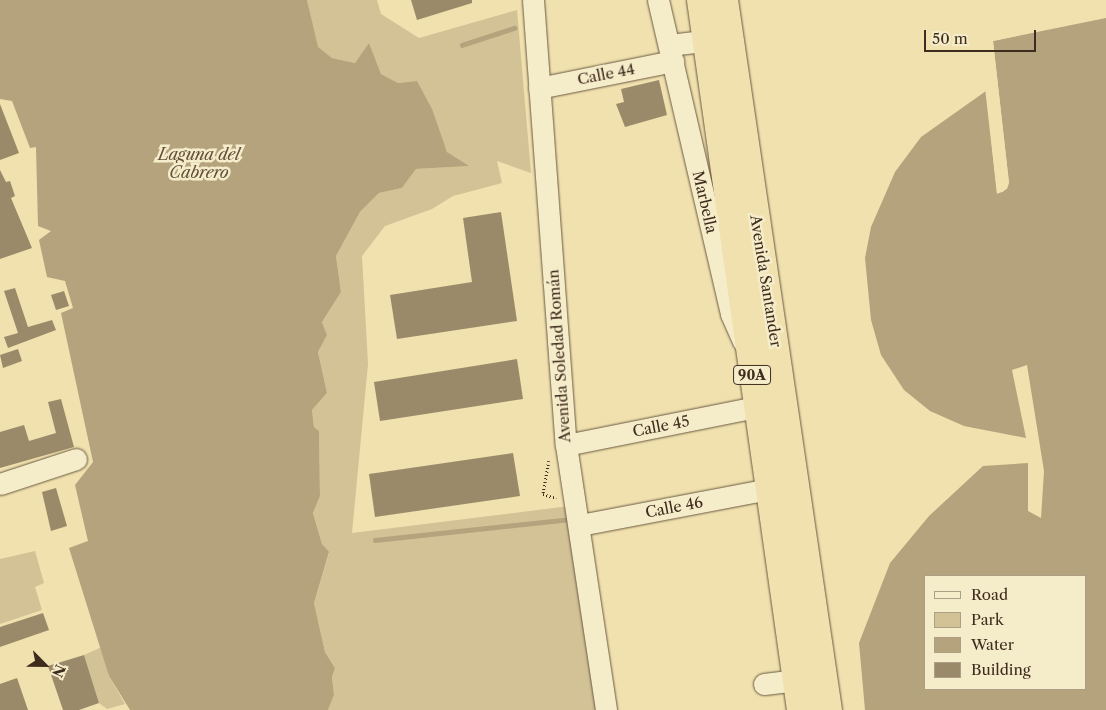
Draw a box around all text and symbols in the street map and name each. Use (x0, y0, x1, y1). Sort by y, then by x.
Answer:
scale bar (926, 20, 1038, 52)
text: 50 m (932, 29, 968, 48)
street label: Calle 44 (576, 60, 636, 88)
water label: Laguna del Cabrero (158, 144, 240, 182)
street label: Marbella (689, 169, 721, 235)
street label: Avenida Santander (747, 213, 785, 349)
street label: Avenida Soledad Román (544, 269, 574, 443)
road number: 90A (732, 364, 772, 386)
street label: Calle 45 (631, 412, 691, 440)
street label: Calle 46 (644, 493, 704, 521)
legend (924, 575, 1086, 690)
text: Road (971, 585, 1008, 604)
text: Park (971, 610, 1004, 629)
text: Water (971, 635, 1014, 654)
north arrow (20, 640, 70, 690)
text: Building (971, 660, 1031, 679)
text: N (48, 662, 69, 680)

